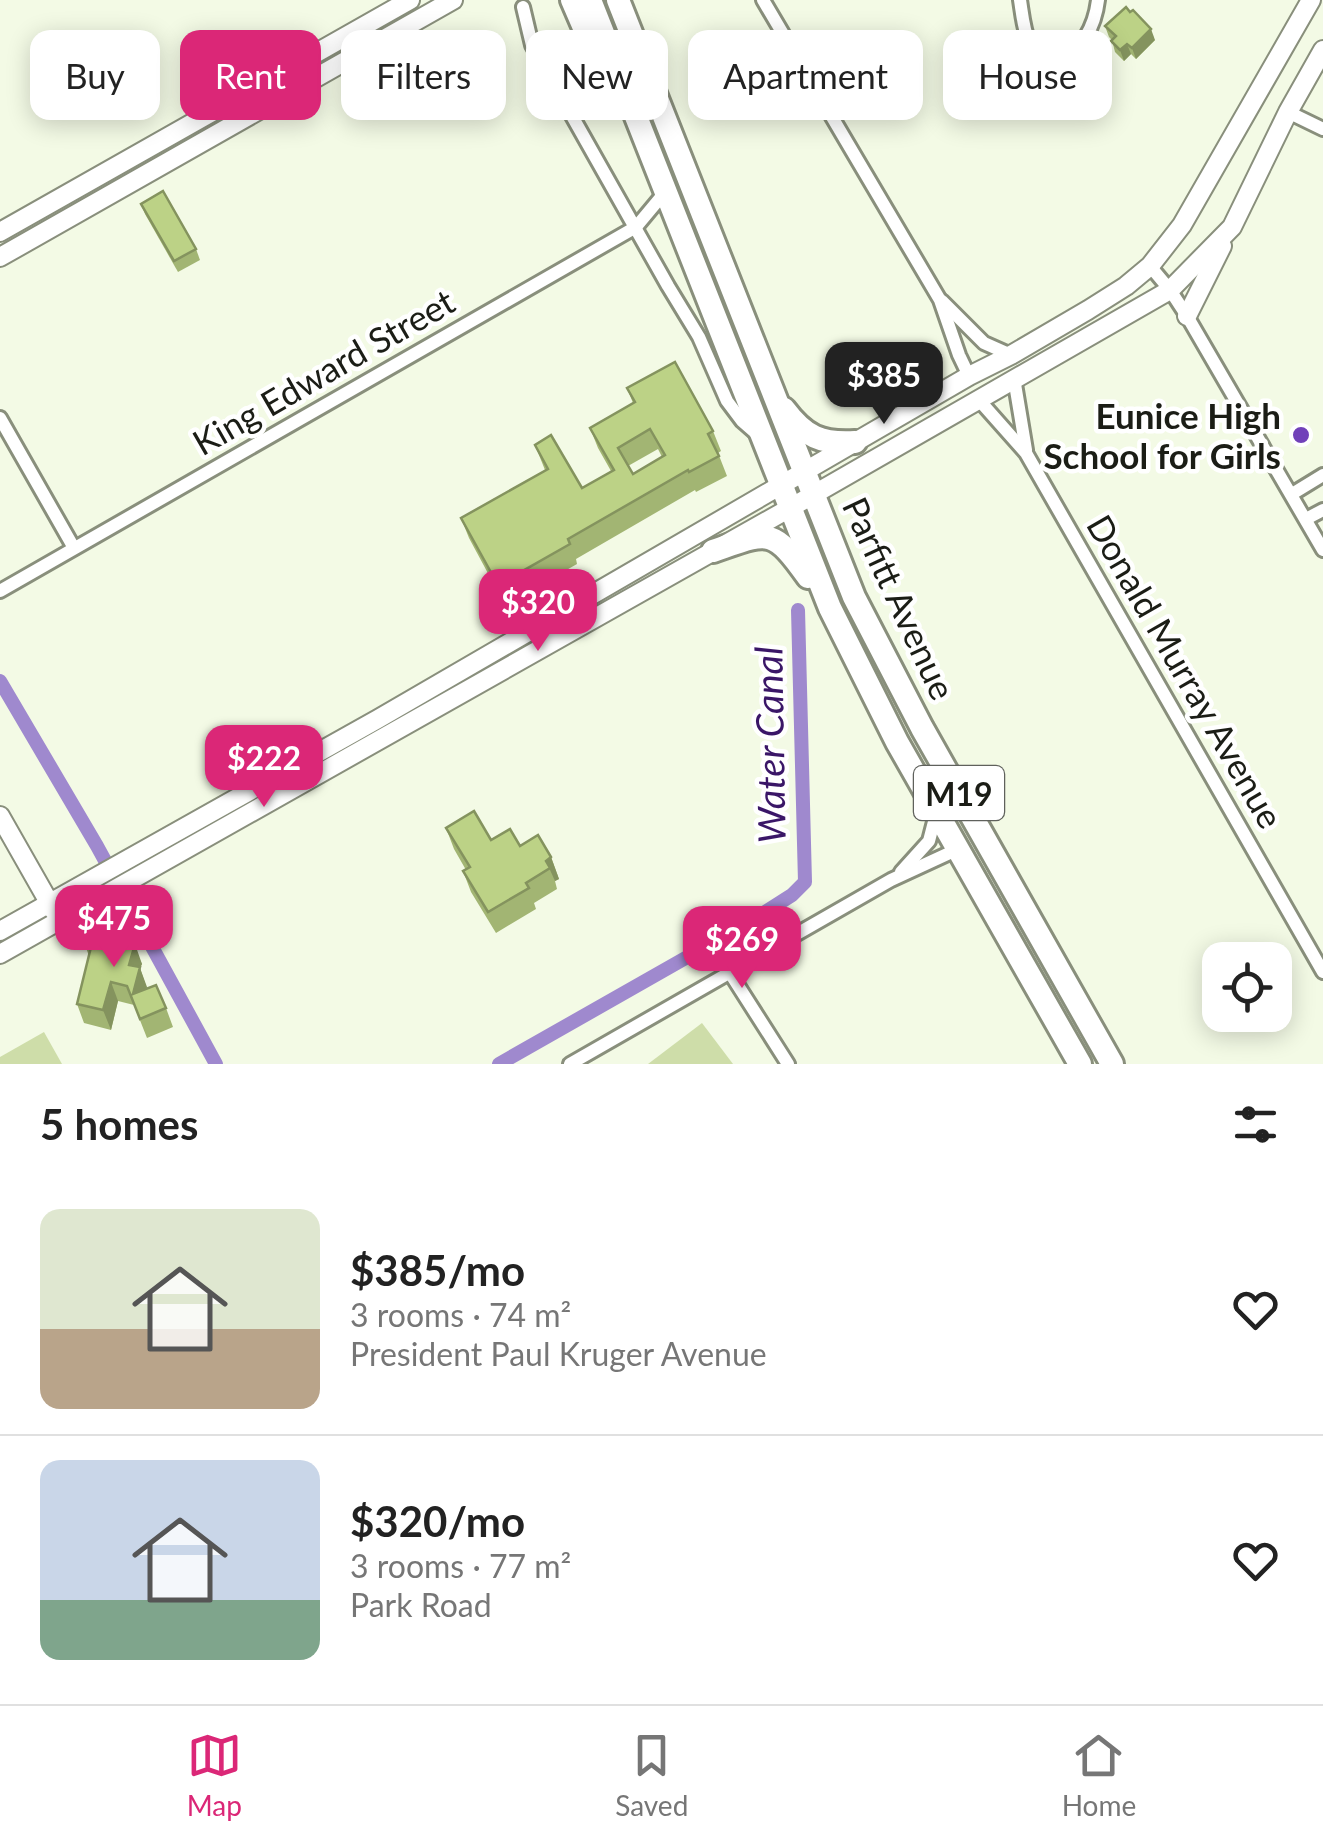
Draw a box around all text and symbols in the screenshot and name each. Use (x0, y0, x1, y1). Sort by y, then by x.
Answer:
chip: Buy (30, 30, 160, 120)
chip: Rent (180, 30, 321, 120)
chip: Filters (341, 30, 506, 120)
chip: New (526, 30, 668, 120)
chip: Apartment (688, 30, 923, 120)
chip: House (943, 30, 1112, 120)
street label: King Edward Street (185, 279, 462, 463)
pin: $385 (825, 342, 943, 427)
text: $385 (847, 355, 921, 394)
place label: Eunice High School for Girls (1043, 394, 1281, 476)
marker: Eunice High School for Girls (1290, 424, 1312, 446)
street label: Parfitt Avenue (835, 490, 965, 706)
street label: Donald Murray Avenue (1079, 507, 1293, 835)
pin: $320 (479, 569, 597, 654)
text: $320 (501, 582, 575, 621)
water label: Water Canal (744, 646, 794, 844)
pin: $222 (205, 725, 323, 810)
text: $222 (227, 738, 301, 777)
road number: M19 (914, 766, 1004, 820)
pin: $475 (55, 885, 173, 970)
text: $475 (77, 898, 151, 937)
pin: $269 (683, 906, 801, 991)
text: $269 (705, 919, 779, 958)
map controls (1202, 942, 1292, 1032)
button: locate (1202, 942, 1292, 1032)
icon: filters (1228, 1097, 1283, 1152)
text: 5 homes (40, 1099, 198, 1149)
text: $385/mo (350, 1245, 525, 1295)
icon: home (120, 1249, 240, 1369)
icon: heart (1228, 1282, 1283, 1337)
text: 3 rooms · 74 m² (350, 1295, 571, 1334)
text: President Paul Kruger Avenue (350, 1334, 767, 1373)
text: $320/mo (350, 1496, 525, 1546)
icon: home (120, 1500, 240, 1620)
icon: heart (1228, 1533, 1283, 1588)
text: 3 rooms · 77 m² (350, 1546, 571, 1585)
text: Park Road (350, 1585, 492, 1624)
tab: Map (187, 1728, 242, 1822)
tab: Saved (615, 1728, 688, 1822)
tab: Home (1062, 1728, 1136, 1822)

